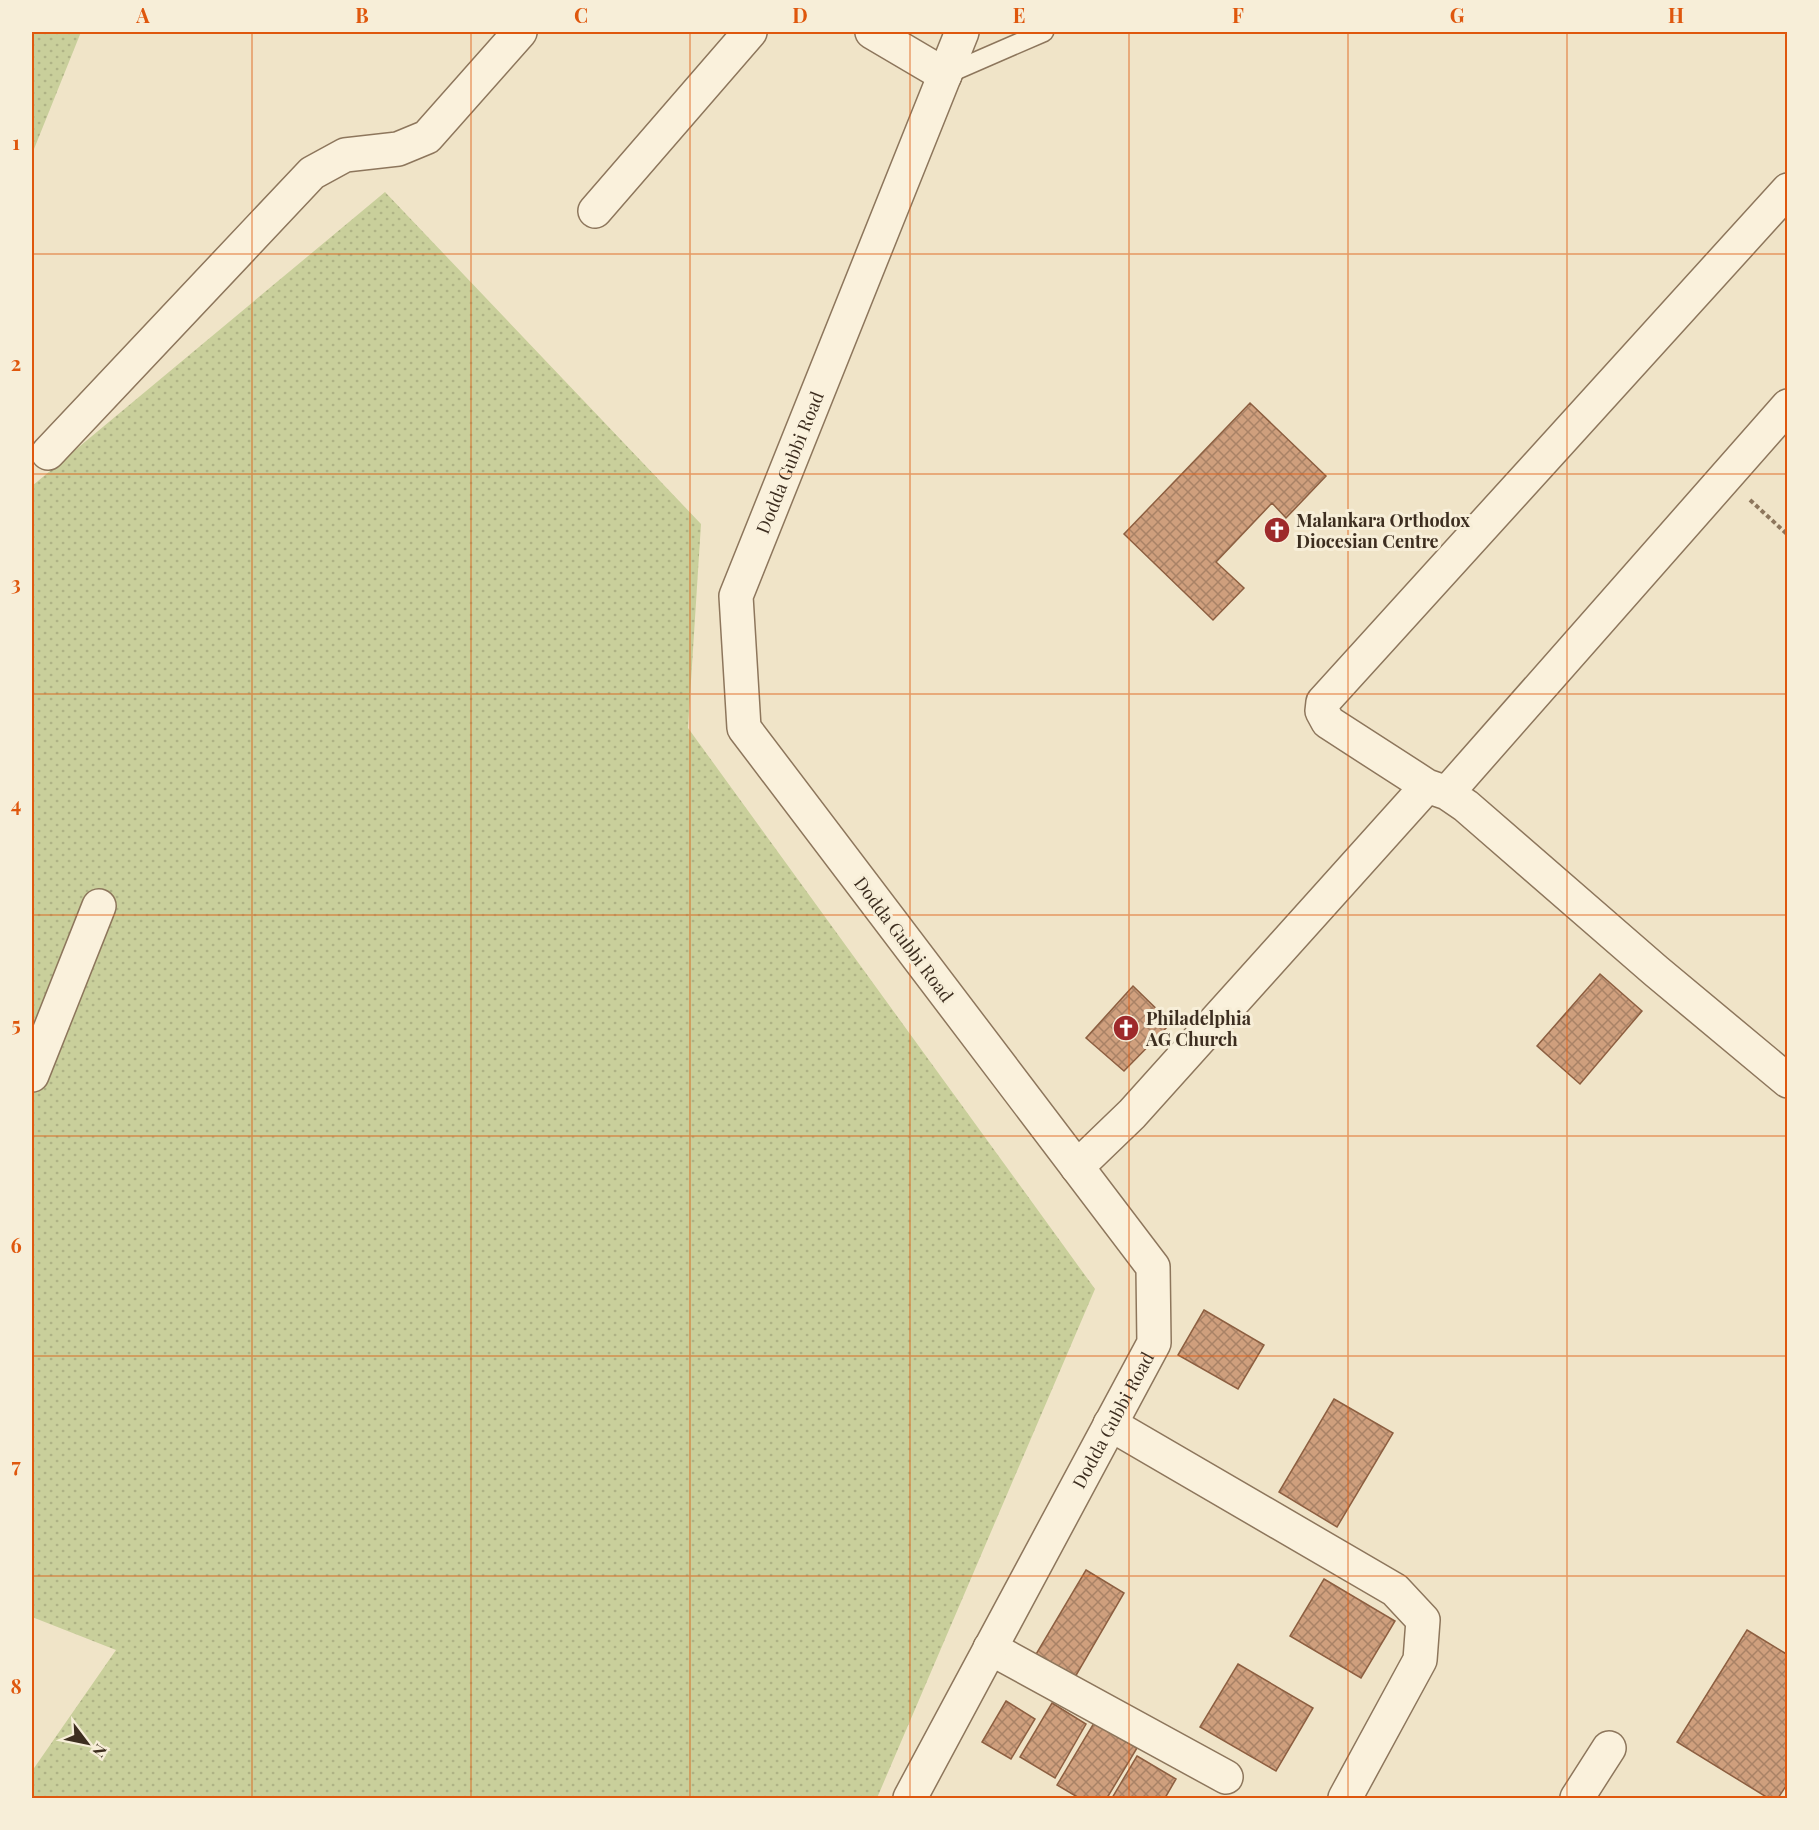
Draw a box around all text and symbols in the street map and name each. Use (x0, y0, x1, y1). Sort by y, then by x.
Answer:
text: A (135, 1, 150, 28)
text: B (355, 1, 369, 28)
text: C (574, 1, 588, 28)
text: D (792, 1, 808, 28)
text: E (1013, 1, 1025, 28)
text: F (1232, 1, 1244, 28)
text: G (1450, 1, 1465, 28)
text: H (1668, 1, 1684, 28)
text: 1 (12, 128, 20, 155)
text: 2 (11, 349, 21, 376)
street label: Dodda Gubbi Road (750, 387, 829, 537)
place label: Malankara Orthodox Diocesian Centre (1296, 508, 1470, 553)
church icon: Malankara Orthodox Diocesian Centre (1262, 515, 1292, 545)
text: 3 (11, 569, 21, 596)
text: 4 (11, 790, 21, 817)
street label: Dodda Gubbi Road (849, 871, 959, 1007)
place label: Philadelphia AG Church (1145, 1006, 1252, 1051)
text: 5 (11, 1010, 21, 1037)
church icon: Philadelphia AG Church (1111, 1013, 1141, 1043)
text: 6 (10, 1231, 22, 1258)
street label: Dodda Gubbi Road (1066, 1347, 1159, 1492)
text: 7 (11, 1451, 21, 1478)
text: 8 (10, 1672, 22, 1699)
north arrow (57, 1713, 117, 1773)
text: N (88, 1741, 112, 1762)

